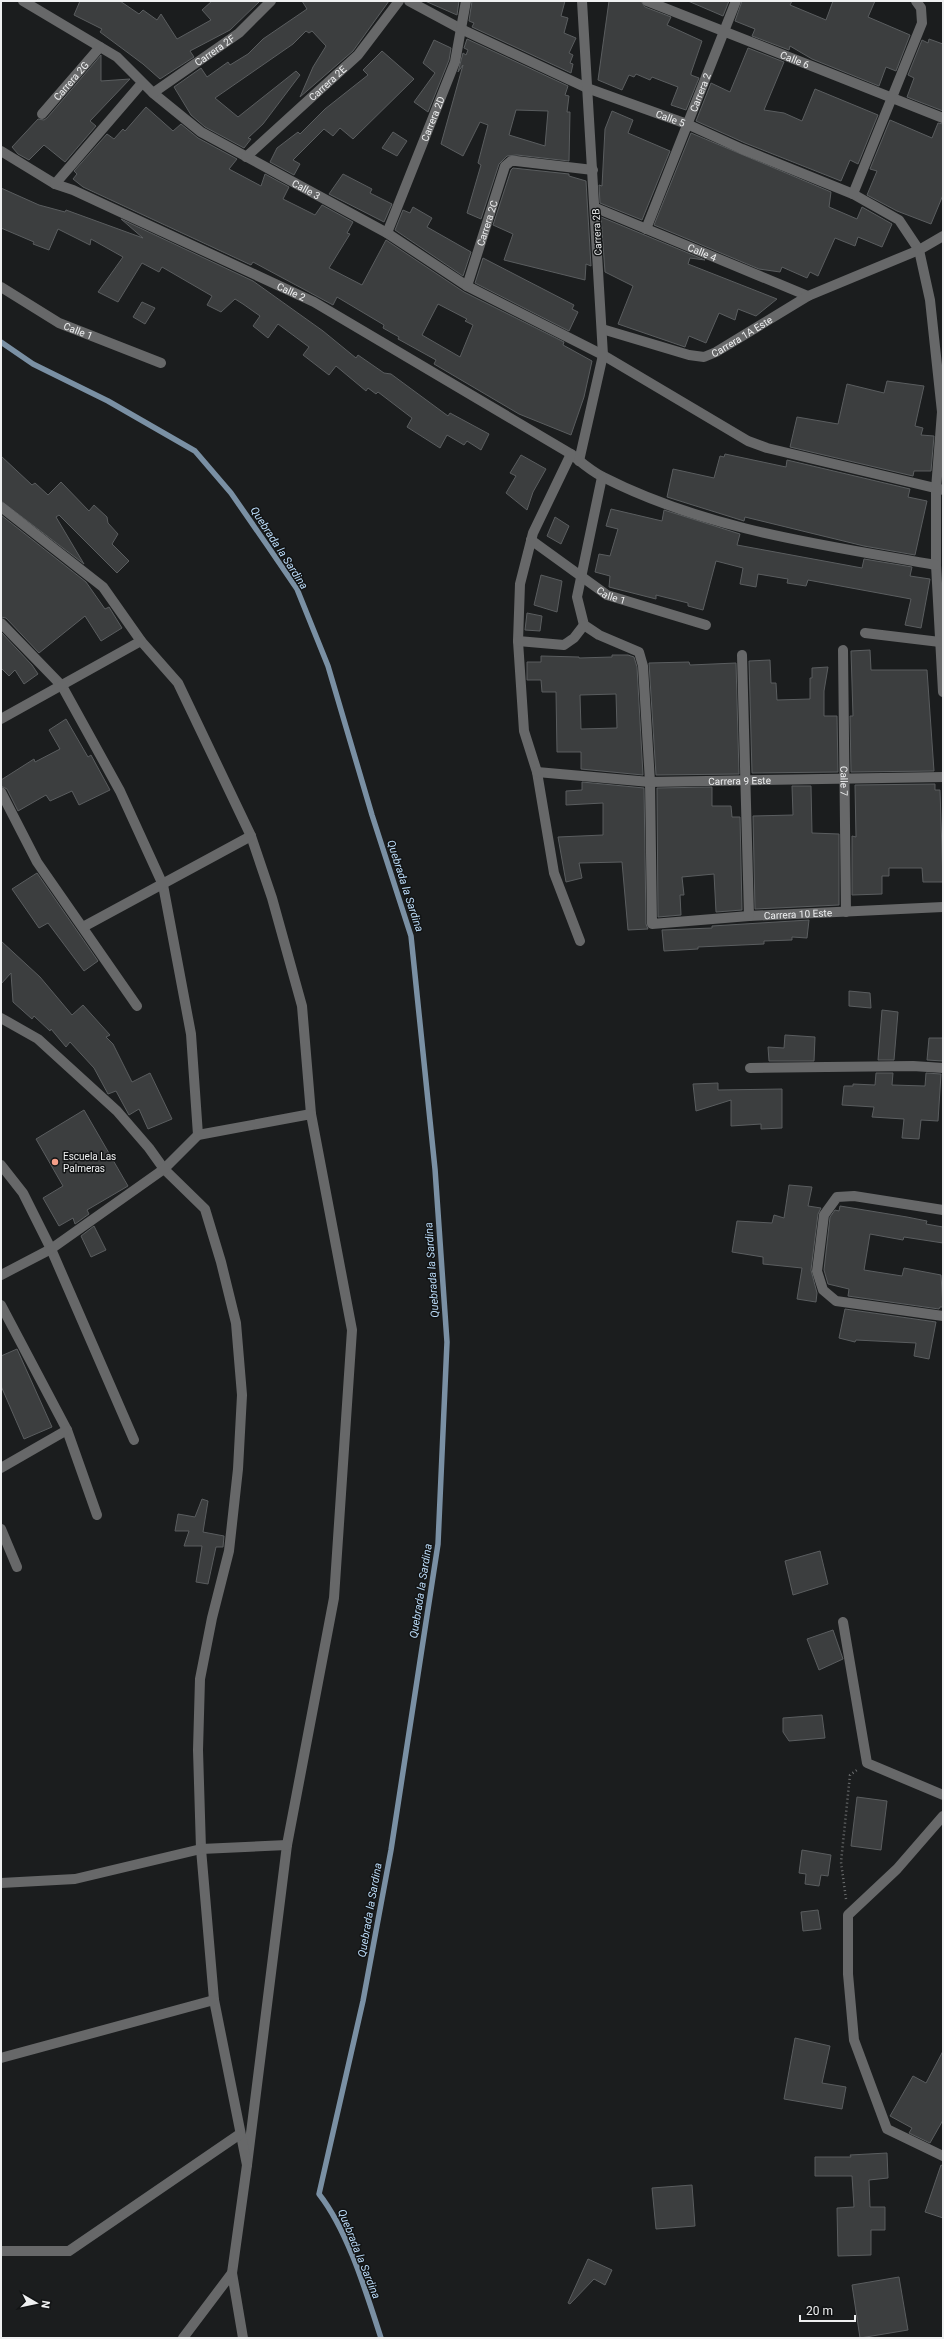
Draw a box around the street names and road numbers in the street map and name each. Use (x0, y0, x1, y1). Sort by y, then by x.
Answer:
street label: Carrera 2F (192, 32, 237, 68)
street label: Calle 6 (779, 49, 811, 70)
street label: Carrera 2G (51, 59, 91, 102)
street label: Carrera 2E (306, 63, 348, 103)
street label: Carrera 2 (687, 71, 713, 113)
street label: Carrera 2D (419, 95, 446, 143)
street label: Calle 5 (654, 108, 687, 129)
street label: Calle 3 (290, 177, 322, 201)
street label: Carrera 2C (475, 198, 499, 247)
street label: Carrera 2B (590, 208, 604, 256)
street label: Calle 4 (686, 241, 719, 263)
street label: Calle 2 (275, 280, 308, 303)
street label: Carrera 1A Este (710, 314, 774, 359)
street label: Calle 1 (62, 320, 94, 341)
street label: Calle 1 (595, 584, 627, 606)
street label: Calle 7 (839, 766, 850, 797)
street label: Carrera 9 Este (708, 774, 771, 787)
street label: Carrera 10 Este (764, 907, 832, 921)

